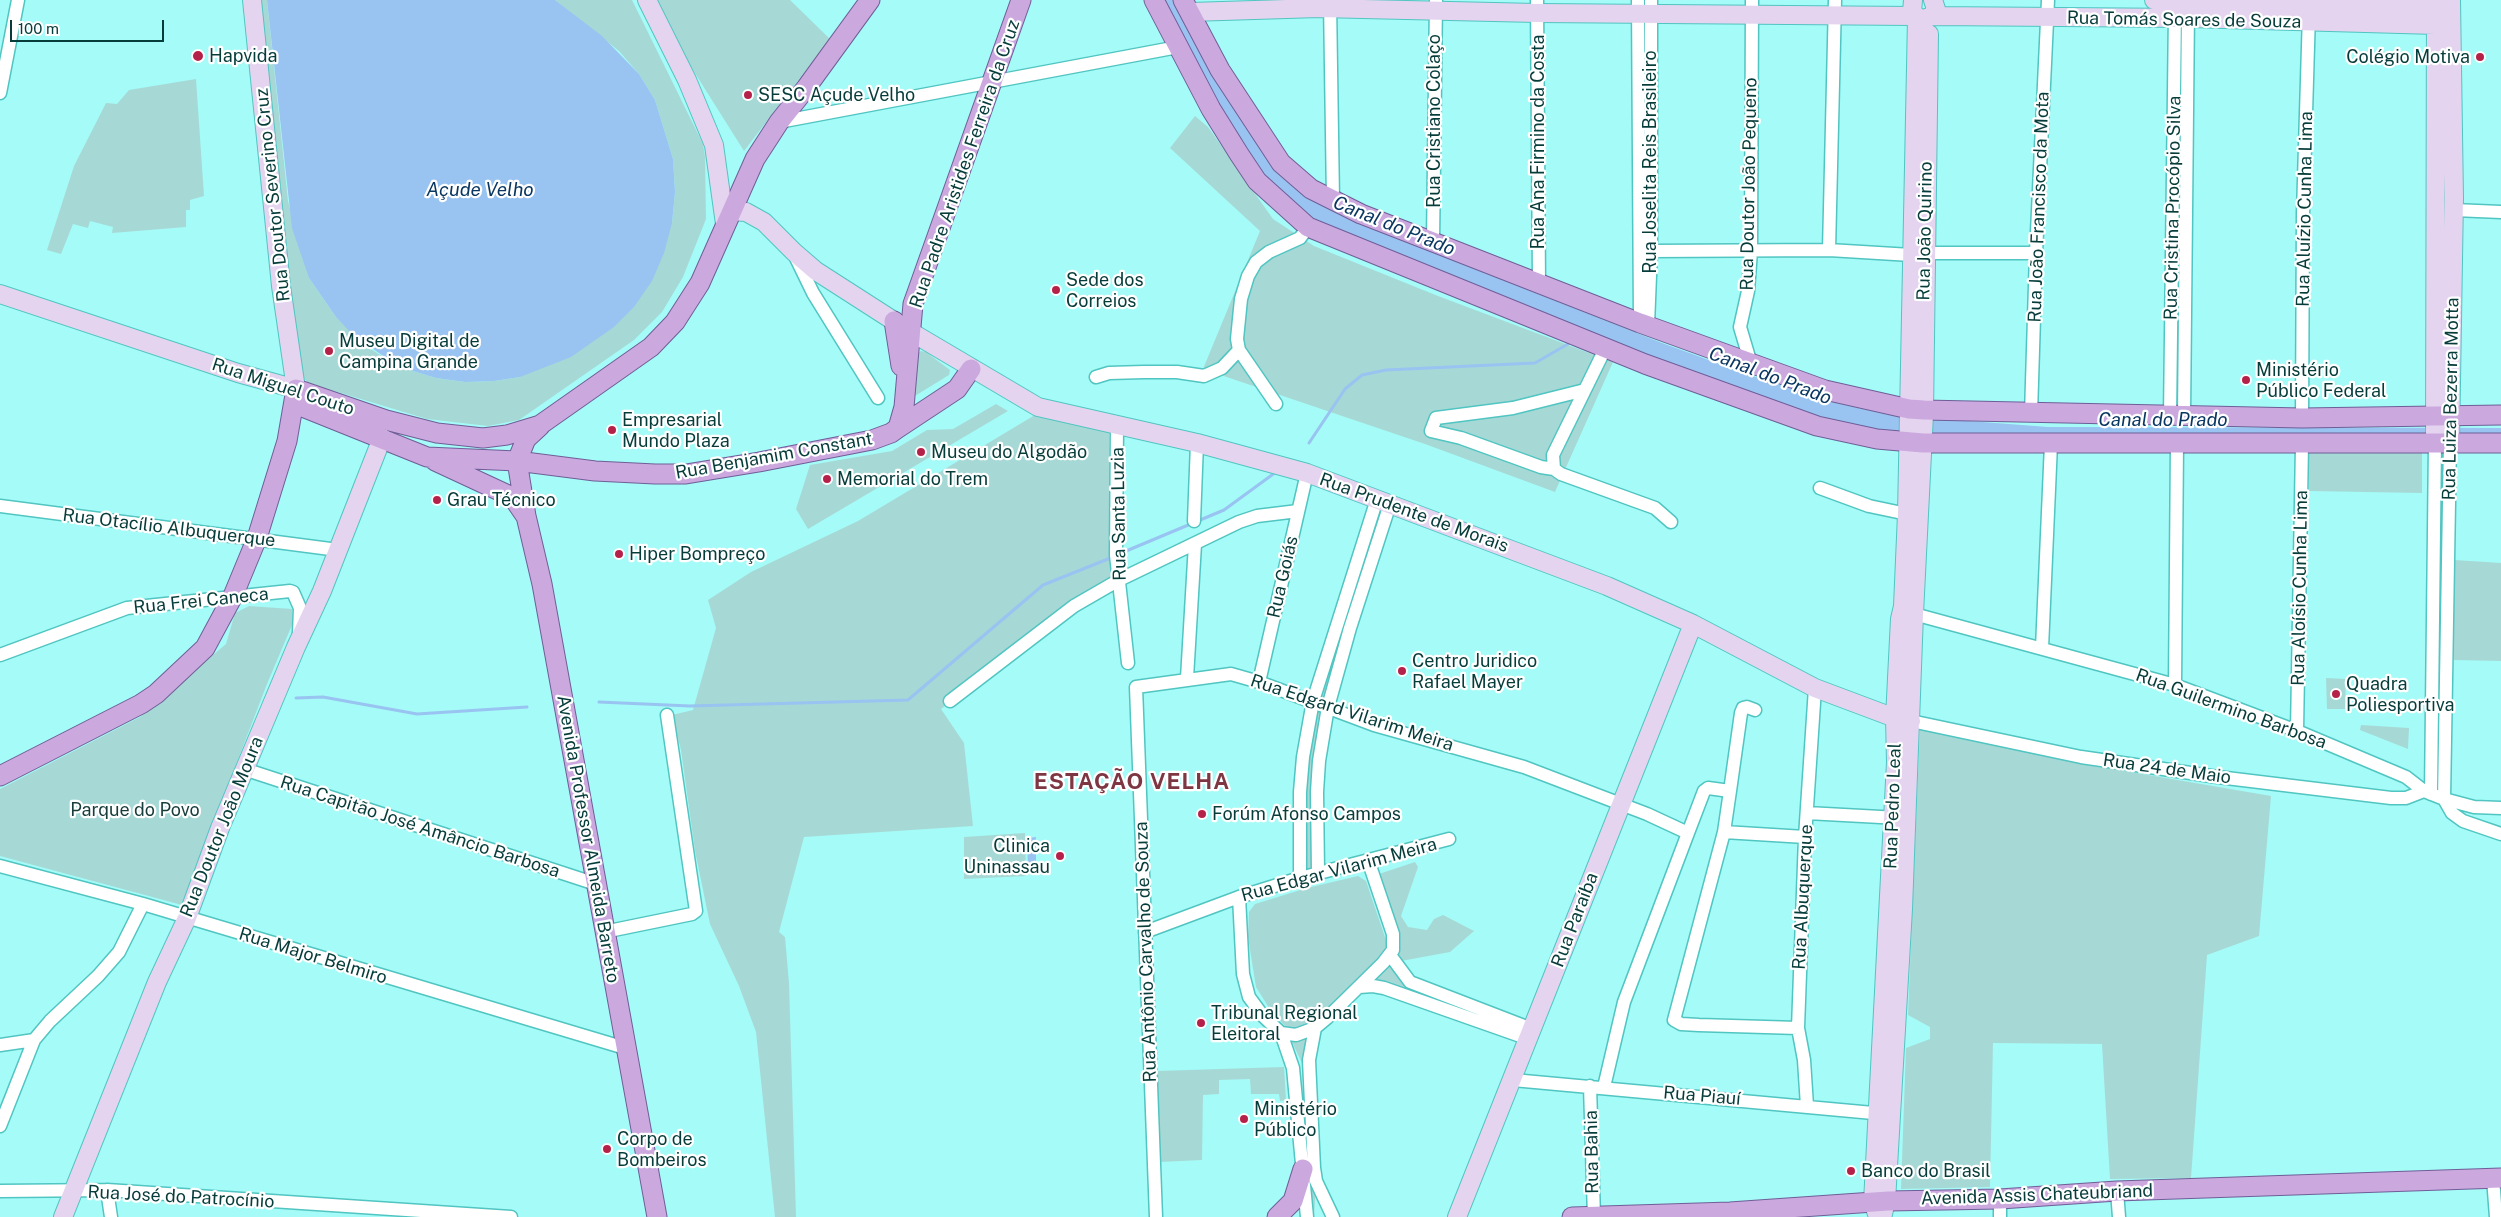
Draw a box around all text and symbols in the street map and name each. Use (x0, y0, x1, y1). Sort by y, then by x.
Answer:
street label: Rua Tomás Soares de Souza (2067, 7, 2301, 33)
scale bar (12, 10, 166, 42)
street label: Rua Padre Aristides Ferreira da Cruz (905, 17, 1025, 311)
text: 100 m (18, 20, 59, 37)
street label: Rua Cristiano Colaço (1423, 34, 1445, 208)
street label: Rua Ana Firmino da Costa (1527, 34, 1549, 250)
place label: Hapvida (209, 45, 277, 67)
place label: Colégio Motiva (2346, 46, 2470, 68)
marker: Hapvida (191, 49, 205, 63)
street label: Rua Joselita Reis Brasileiro (1639, 50, 1661, 274)
marker: Colégio Motiva (2474, 51, 2486, 63)
street label: Rua Doutor João Pequeno (1736, 77, 1762, 291)
place label: SESC Açude Velho (758, 84, 915, 106)
street label: Rua Doutor Severino Cruz (251, 87, 295, 303)
marker: SESC Açude Velho (742, 89, 754, 101)
street label: Rua João Francisco da Mota (2024, 91, 2054, 323)
street label: Rua Cristina Procópio Silva (2160, 96, 2186, 320)
street label: Rua Aluízio Cunha Lima (2292, 111, 2318, 307)
street label: Rua João Quirino (1913, 161, 1937, 301)
water label: Açude Velho (426, 179, 534, 201)
water label: Canal do Prado (1330, 191, 1458, 261)
place label: Sede dos Correios (1066, 269, 1144, 312)
marker: Sede dos Correios (1050, 284, 1062, 296)
street label: Rua Luiza Bezerra Motta (2438, 297, 2464, 501)
place label: Museu Digital de Campina Grande (339, 330, 480, 372)
water label: Canal do Prado (1706, 342, 1834, 410)
marker: Museu Digital de Campina Grande (323, 345, 335, 357)
street label: Rua Miguel Couto (209, 354, 357, 420)
place label: Ministério Público Federal (2256, 359, 2386, 402)
marker: Ministério Público Federal (2240, 374, 2252, 386)
place label: Empresarial Mundo Plaza (622, 409, 730, 452)
water label: Canal do Prado (2098, 409, 2228, 431)
marker: Empresarial Mundo Plaza (606, 424, 618, 436)
street label: Rua Benjamim Constant (674, 428, 874, 484)
place label: Museu do Algodão (931, 441, 1087, 463)
marker: Museu do Algodão (915, 446, 927, 458)
street label: Rua Santa Luzia (1107, 447, 1131, 581)
place label: Memorial do Trem (837, 468, 988, 490)
street label: Rua Prudente de Morais (1317, 469, 1511, 557)
marker: Memorial do Trem (821, 473, 833, 485)
place label: Grau Técnico (447, 489, 556, 511)
street label: Rua Aloísio Cunha Lima (2287, 490, 2313, 686)
marker: Grau Técnico (431, 494, 443, 506)
street label: Rua Otacílio Albuquerque (61, 504, 277, 552)
street label: Rua Goiás (1263, 534, 1303, 620)
place label: Hiper Bompreço (629, 543, 765, 565)
marker: Hiper Bompreço (613, 548, 625, 560)
street label: Rua Frei Caneca (132, 583, 270, 619)
place label: Centro Juridico Rafael Mayer (1412, 650, 1537, 692)
street label: Rua Guilermino Barbosa (2133, 664, 2329, 754)
marker: Centro Juridico Rafael Mayer (1396, 665, 1408, 677)
street label: Rua Edgard Vilarim Meira (1248, 670, 1456, 756)
place label: Quadra Poliesportiva (2346, 673, 2454, 716)
marker: Quadra Poliesportiva (2330, 688, 2342, 700)
street label: Avenida Professor Almeida Barreto (552, 693, 624, 985)
street label: Rua Doutor João Moura (176, 733, 268, 921)
street label: Rua Pedro Leal (1880, 743, 1906, 869)
street label: Rua 24 de Maio (2102, 749, 2232, 789)
district label: ESTAÇÃO VELHA (1032, 769, 1232, 795)
street label: Rua Capitão José Amâncio Barbosa (277, 771, 563, 883)
park label: Parque do Povo (70, 799, 200, 821)
place label: Forúm Afonso Campos (1212, 803, 1401, 825)
marker: Forúm Afonso Campos (1196, 808, 1208, 820)
street label: Rua Antônio Carvalho de Souza (1131, 821, 1161, 1083)
street label: Rua Albuquerque (1788, 824, 1818, 970)
street label: Rua Edgar Vilarim Meira (1239, 833, 1439, 907)
place label: Clinica Uninassau (964, 835, 1050, 878)
marker: Clinica Uninassau (1054, 850, 1066, 862)
street label: Rua Paraíba (1547, 870, 1603, 970)
street label: Rua Major Belmiro (236, 923, 390, 989)
place label: Tribunal Regional Eleitoral (1211, 1002, 1358, 1044)
marker: Tribunal Regional Eleitoral (1195, 1017, 1207, 1029)
street label: Rua Piauí (1662, 1082, 1742, 1110)
place label: Ministério Público (1254, 1098, 1337, 1140)
street label: Rua Bahia (1580, 1110, 1604, 1194)
marker: Ministério Público (1238, 1113, 1250, 1125)
place label: Corpo de Bombeiros (617, 1128, 707, 1170)
marker: Corpo de Bombeiros (601, 1143, 613, 1155)
place label: Banco do Brasil (1861, 1160, 1991, 1182)
marker: Banco do Brasil (1845, 1165, 1857, 1177)
street label: Avenida Assis Chateubriand (1920, 1180, 2154, 1210)
street label: Rua José do Patrocínio (87, 1181, 275, 1213)

